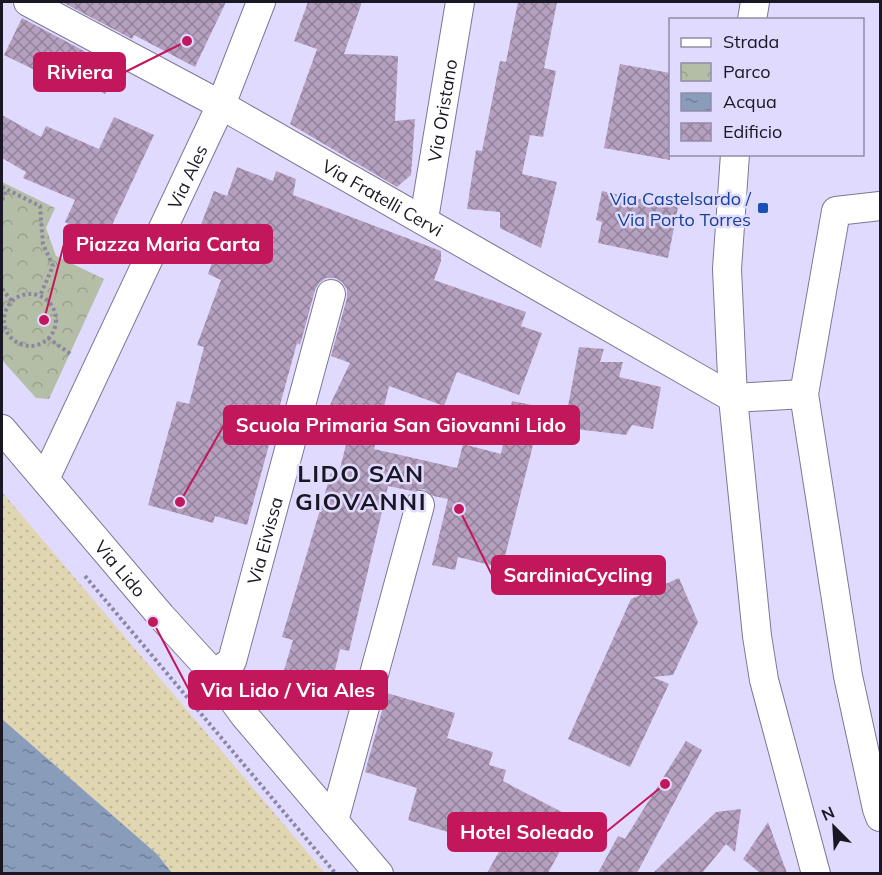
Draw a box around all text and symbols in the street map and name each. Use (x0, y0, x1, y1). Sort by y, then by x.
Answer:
legend (669, 18, 864, 156)
text: Strada (723, 30, 779, 53)
callout: Riviera (34, 53, 125, 91)
street label: Via Oristano (422, 57, 462, 164)
text: Riviera (47, 59, 113, 84)
text: Parco (723, 60, 771, 83)
text: Acqua (723, 90, 777, 113)
text: Edificio (723, 120, 782, 143)
street label: Via Ales (162, 141, 212, 213)
street label: Via Fratelli Cervi (318, 154, 447, 241)
place label: Via Castelsardo / Via Porto Torres (610, 187, 752, 231)
marker: Via Castelsardo / Via Porto Torres (756, 201, 770, 215)
callout: Piazza Maria Carta (64, 225, 272, 263)
text: Piazza Maria Carta (76, 231, 260, 256)
callout: Scuola Primaria San Giovanni Lido (224, 406, 579, 444)
text: Scuola Primaria San Giovanni Lido (236, 412, 566, 437)
district label: LIDO SAN GIOVANNI (295, 458, 427, 516)
street label: Via Eivissa (242, 494, 287, 587)
street label: Via Lido (90, 535, 151, 602)
callout: SardiniaCycling (492, 556, 665, 594)
text: SardiniaCycling (503, 562, 653, 587)
callout: Via Lido / Via Ales (189, 671, 387, 709)
text: Via Lido / Via Ales (200, 677, 375, 702)
north arrow (804, 797, 864, 857)
text: N (818, 802, 837, 825)
callout: Hotel Soleado (448, 813, 606, 851)
text: Hotel Soleado (460, 819, 594, 844)

